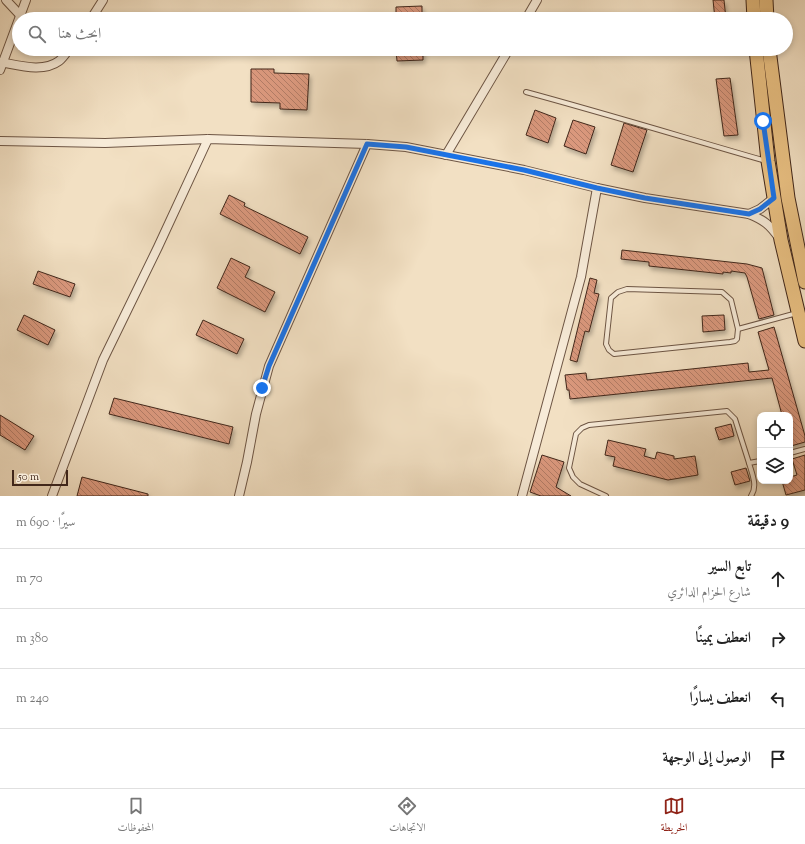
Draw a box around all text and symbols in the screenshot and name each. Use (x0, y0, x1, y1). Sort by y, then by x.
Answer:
search box (12, 12, 793, 56)
icon: search (26, 23, 48, 45)
text: ابحث هنا (58, 24, 101, 45)
route start (754, 112, 772, 130)
route end (253, 379, 271, 397)
map controls (757, 412, 793, 484)
button: locate (757, 412, 793, 448)
button: layers (757, 448, 793, 484)
scale bar (12, 468, 68, 487)
text: 50 m (18, 469, 39, 485)
text: 9 دقيقة (747, 510, 789, 534)
text: سيرًا · 690 m (16, 514, 75, 532)
text: تابع السير (709, 557, 751, 578)
icon: ahead (767, 568, 789, 590)
text: 70 m (16, 570, 43, 588)
text: شارع الحزام الدائري (667, 584, 751, 602)
text: انعطف يمينًا (696, 628, 751, 649)
icon: right (767, 628, 789, 650)
text: 380 m (16, 630, 48, 648)
text: انعطف يسارًا (690, 688, 751, 709)
icon: left (767, 688, 789, 710)
text: 240 m (16, 690, 49, 708)
text: الوصول إلى الوجهة (662, 748, 751, 769)
icon: arrive (767, 748, 789, 770)
tab: المحفوظات (118, 795, 154, 838)
tab: الاتجاهات (389, 795, 426, 838)
tab: الخريطة (661, 795, 687, 838)

